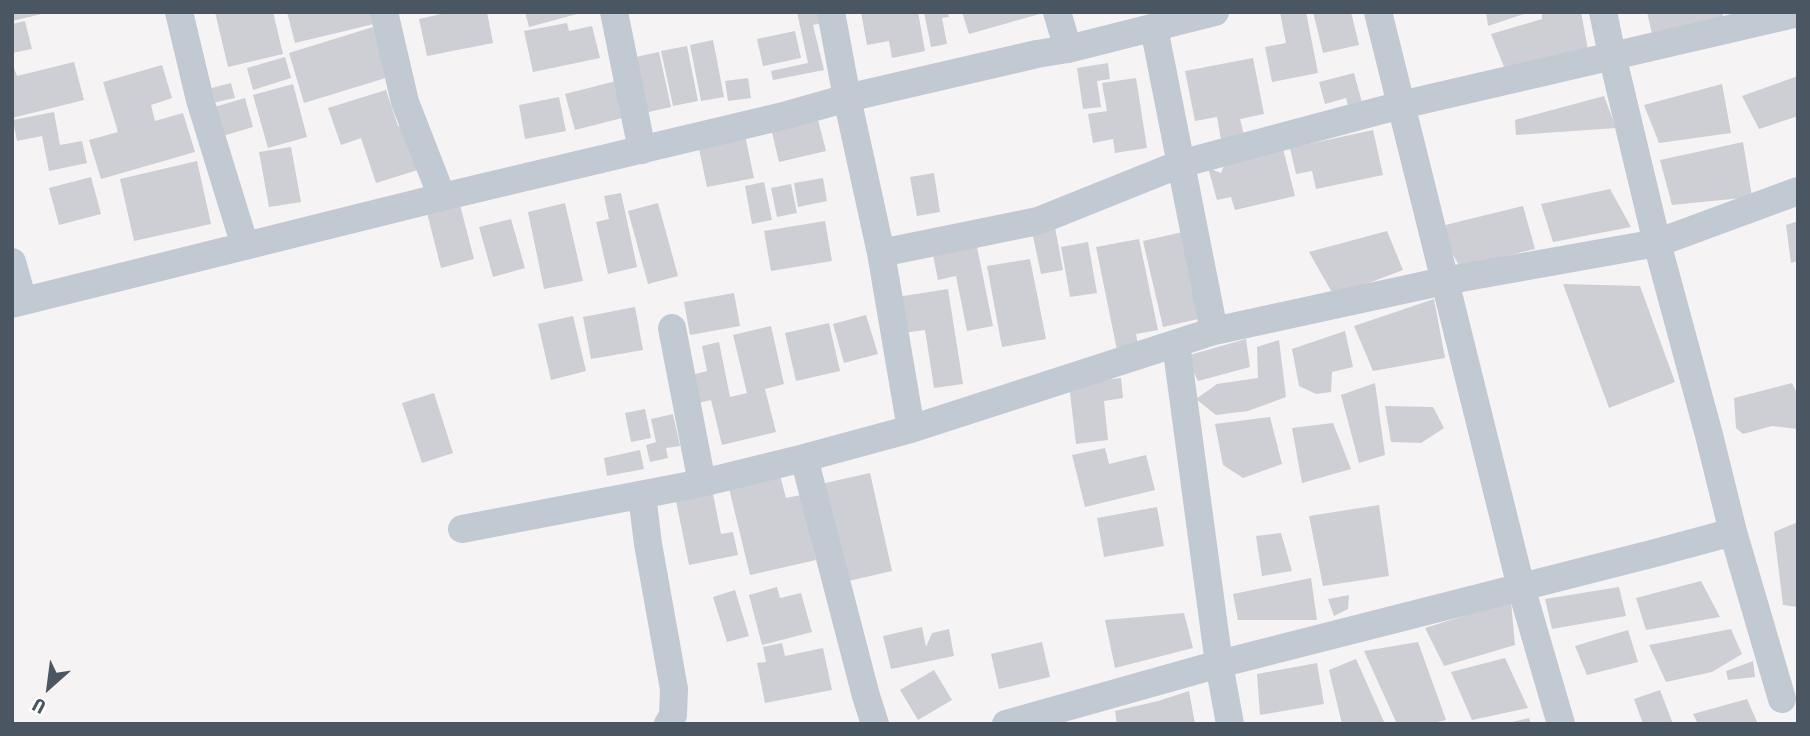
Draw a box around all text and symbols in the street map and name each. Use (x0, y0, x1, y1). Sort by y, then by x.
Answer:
north arrow (14, 652, 84, 722)
text: U (29, 693, 49, 719)

